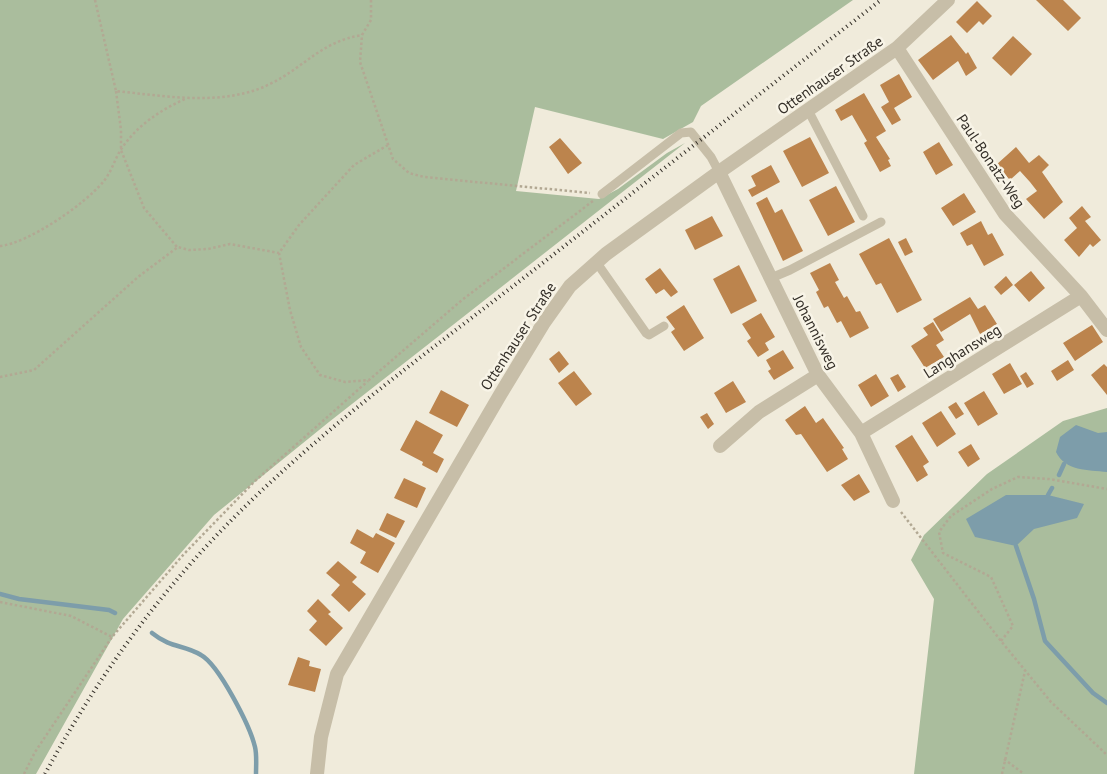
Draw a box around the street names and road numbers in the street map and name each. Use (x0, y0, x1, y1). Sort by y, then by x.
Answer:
street label: Ottenhauser Straße (773, 31, 887, 119)
street label: Paul-Bonatz-Weg (953, 110, 1029, 212)
street label: Ottenhauser Straße (476, 278, 560, 394)
street label: Johannisweg (789, 291, 843, 372)
street label: Langhansweg (920, 320, 1004, 382)

